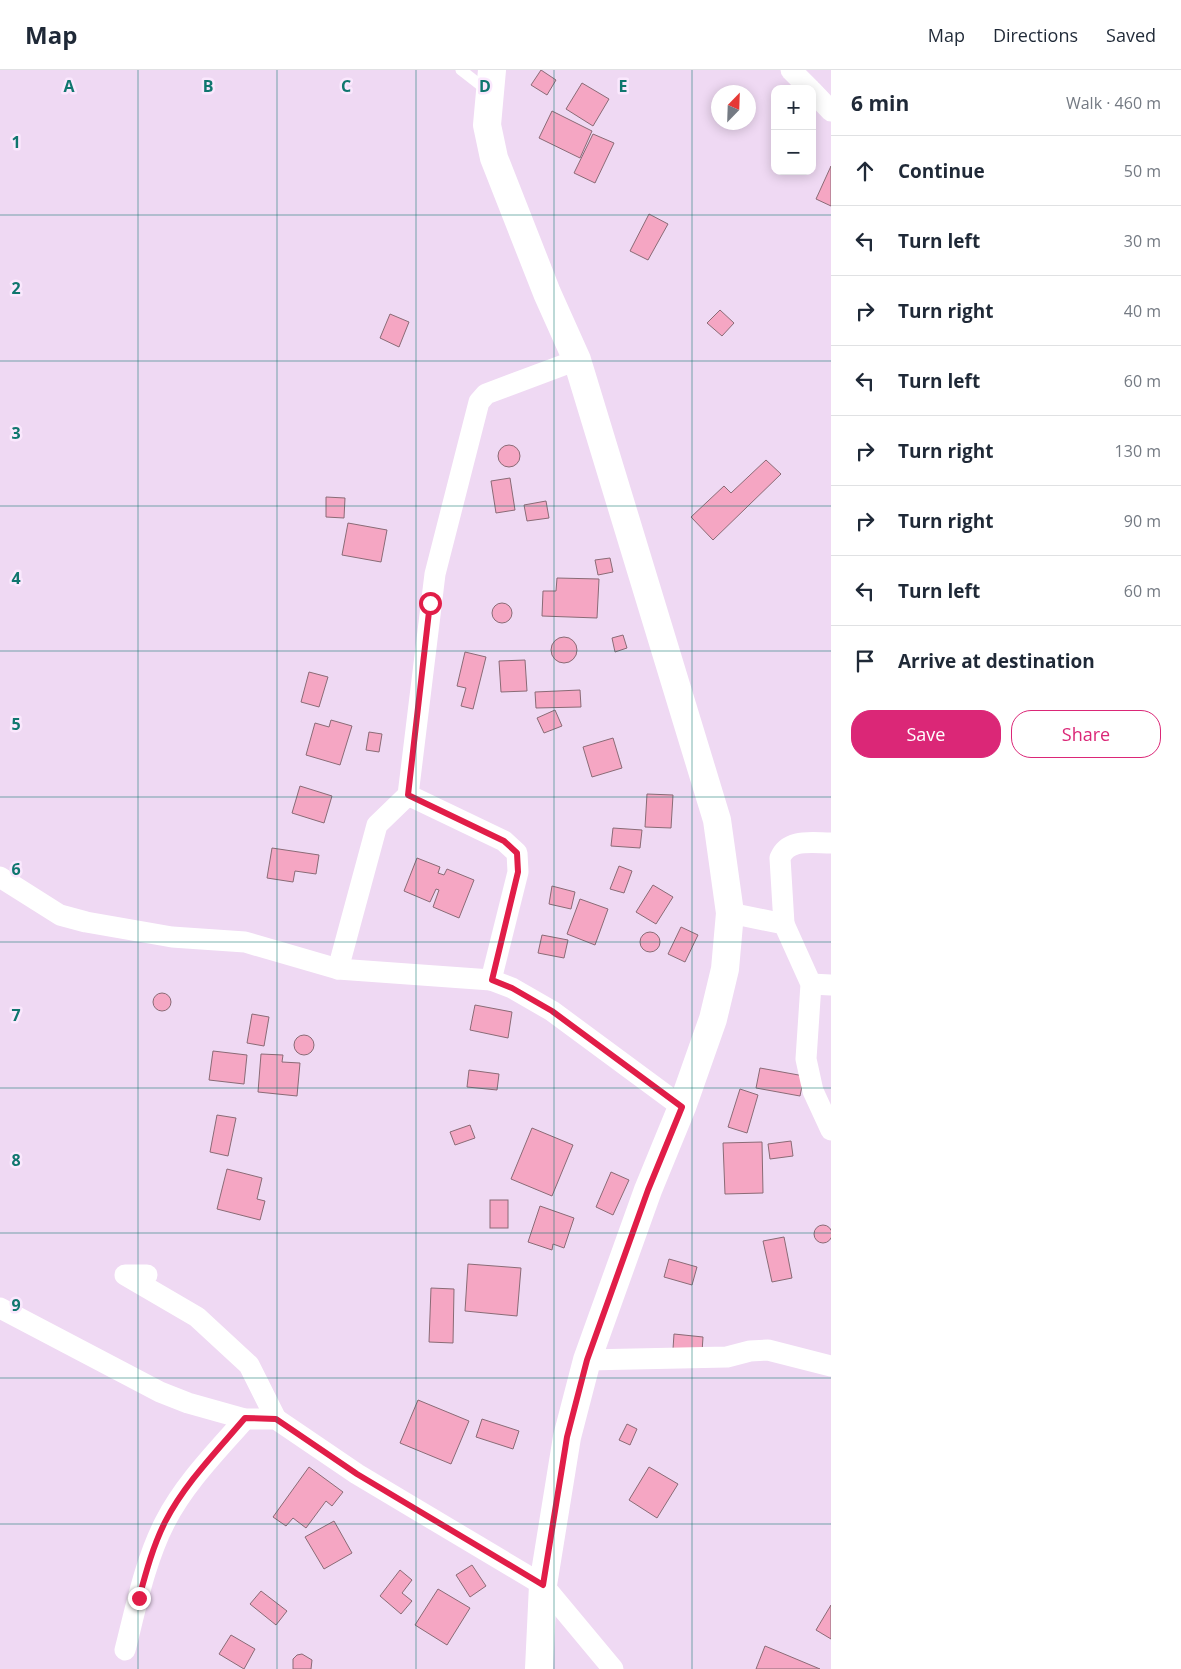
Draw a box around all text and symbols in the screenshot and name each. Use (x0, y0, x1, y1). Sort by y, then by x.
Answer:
text: Map (25, 18, 77, 51)
text: Map (928, 23, 965, 47)
text: Directions (993, 23, 1078, 47)
text: Saved (1106, 23, 1156, 47)
text: A (63, 75, 75, 97)
text: B (203, 75, 213, 97)
text: C (341, 75, 351, 97)
text: D (479, 75, 491, 97)
text: E (619, 75, 628, 97)
north arrow (711, 85, 756, 130)
map controls (771, 85, 816, 175)
button: + (771, 85, 816, 130)
text: 6 min (851, 89, 909, 117)
text: Walk · 460 m (1066, 92, 1161, 114)
button: − (771, 130, 816, 175)
text: 1 (11, 131, 21, 153)
icon: ahead (851, 157, 879, 185)
text: Continue (898, 158, 985, 184)
text: 50 m (1124, 160, 1161, 182)
icon: left (851, 227, 879, 255)
text: Turn left (898, 228, 980, 254)
text: 30 m (1124, 230, 1161, 252)
text: 2 (11, 277, 21, 299)
icon: right (851, 297, 879, 325)
text: Turn right (898, 298, 993, 324)
text: 40 m (1124, 300, 1161, 322)
icon: left (851, 367, 879, 395)
text: Turn left (898, 368, 980, 394)
text: 60 m (1124, 370, 1161, 392)
text: 3 (11, 422, 21, 444)
icon: right (851, 437, 879, 465)
text: Turn right (898, 438, 993, 464)
text: 130 m (1115, 440, 1161, 462)
icon: right (851, 507, 879, 535)
text: Turn right (898, 508, 993, 534)
text: 90 m (1124, 510, 1161, 532)
text: 4 (11, 567, 21, 589)
icon: left (851, 577, 879, 605)
text: Turn left (898, 578, 980, 604)
text: 60 m (1124, 580, 1161, 602)
route start (419, 592, 442, 615)
icon: arrive (851, 647, 879, 675)
text: Arrive at destination (898, 648, 1095, 674)
button: Save (851, 710, 1001, 758)
button: Share (1011, 710, 1161, 758)
text: 5 (11, 713, 21, 735)
text: 6 (11, 858, 21, 880)
text: 7 (11, 1004, 21, 1026)
text: 8 (11, 1149, 21, 1171)
text: 9 (11, 1294, 21, 1316)
route end (128, 1587, 151, 1610)

